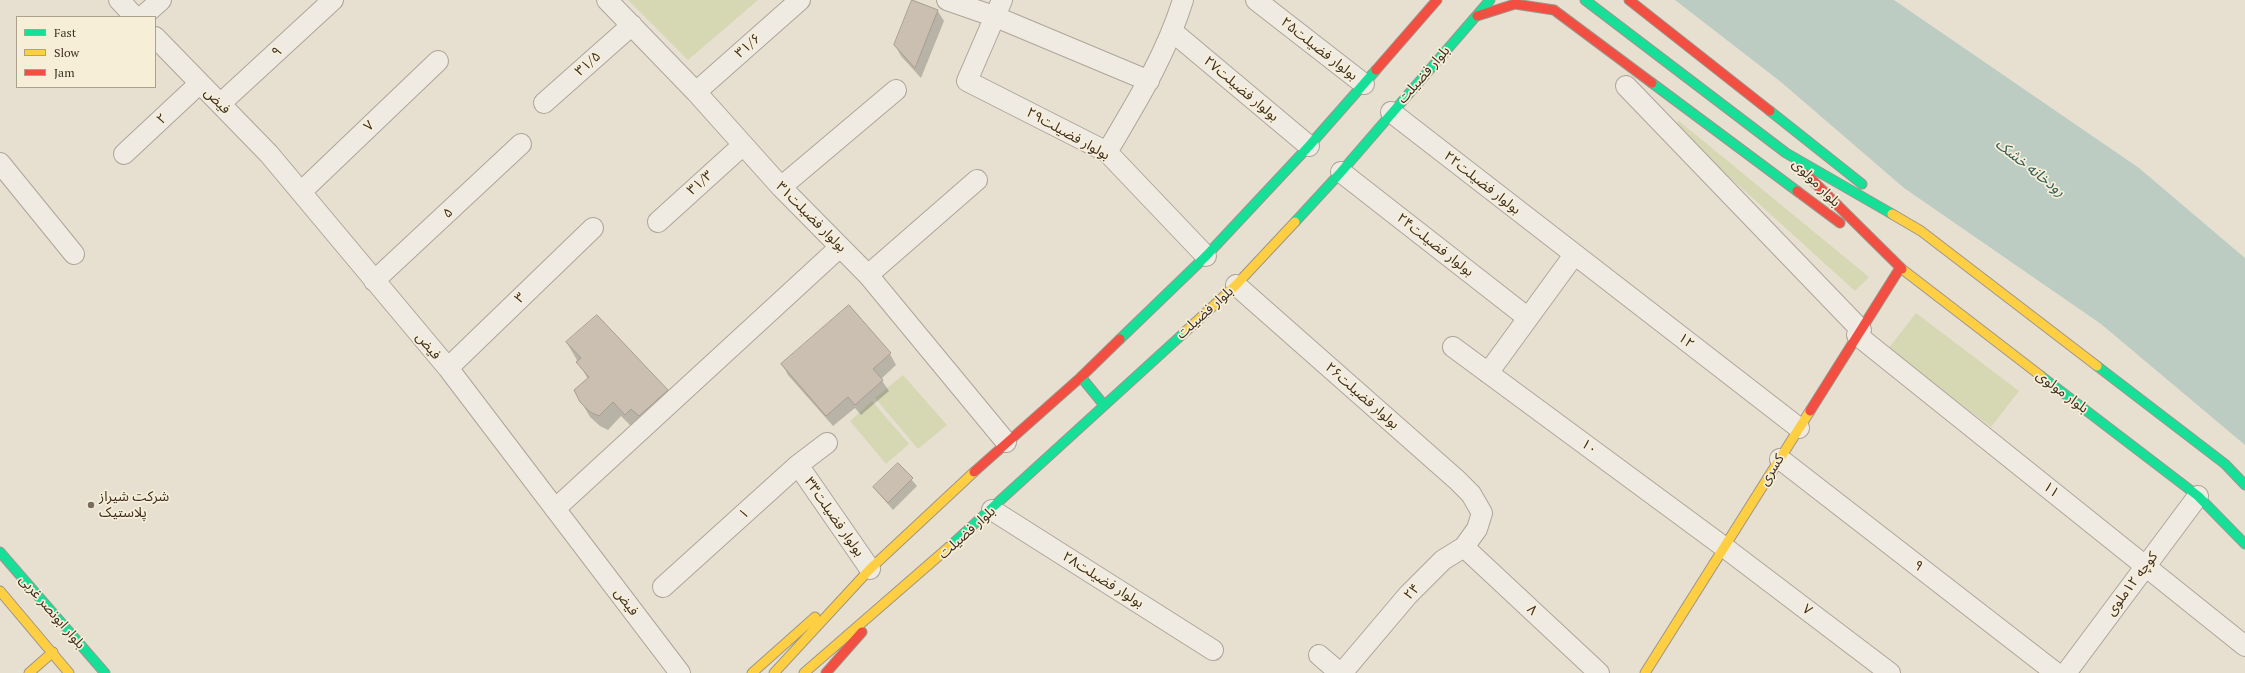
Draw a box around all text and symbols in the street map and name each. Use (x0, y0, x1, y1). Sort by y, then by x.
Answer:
street label: بولوار فضیلت۲۵ (1277, 14, 1361, 84)
legend (16, 16, 156, 88)
text: Fast (54, 25, 76, 40)
street label: ۳۱/۶ (732, 30, 764, 62)
street label: ۹ (268, 43, 286, 61)
street label: بلوار فضیلت (1394, 43, 1454, 107)
text: Slow (54, 45, 79, 60)
street label: ۳۱/۵ (572, 48, 604, 80)
street label: بولوار فضیلت۲۷ (1200, 53, 1282, 125)
text: Jam (54, 65, 75, 80)
street label: فیض (200, 84, 234, 118)
street label: بولوار فضیلت۲۹ (1023, 104, 1113, 164)
street label: ۲ (153, 110, 171, 128)
street label: ۷ (360, 117, 378, 135)
water label: رودخانه خشک (1991, 135, 2069, 201)
street label: بولوار فضیلت۲۲ (1440, 148, 1524, 218)
street label: بلوار مولوی (1788, 155, 1844, 211)
street label: ۳۱/۳ (684, 167, 716, 199)
street label: بولوار فضیلت۳۱ (772, 178, 850, 256)
street label: ۵ (439, 204, 457, 222)
street label: بولوار فضیلت۲۴ (1393, 210, 1477, 280)
street label: بلوار فضیلت (1173, 283, 1237, 343)
street label: ۳ (511, 289, 529, 307)
street label: فیض (412, 329, 444, 363)
street label: ۱۲ (1675, 329, 1697, 353)
street label: بولوار فضیلت۲۶ (1321, 359, 1403, 433)
street label: بلوار مولوی (2032, 367, 2092, 417)
street label: ۱۰ (1578, 435, 1600, 459)
street label: کسری (1756, 451, 1788, 489)
street label: بولوار فضیلت۳۳ (801, 474, 867, 560)
street label: ۱۱ (2039, 478, 2063, 502)
place label: شرکت شیراز پلاستیک (99, 489, 169, 522)
marker: شرکت شیراز پلاستیک (86, 500, 96, 510)
street label: بلوار فضیلت (935, 503, 999, 563)
street label: ۱ (735, 505, 753, 523)
street label: بولوار فضیلت۲۸ (1059, 548, 1147, 612)
street label: کوچه ۱۲ملوی (2103, 549, 2161, 619)
street label: ۹ (1910, 557, 1926, 575)
street label: بلوار ابونصر غربی (15, 572, 89, 652)
street label: ۲۴ (1400, 580, 1424, 604)
street label: فیض (610, 585, 642, 619)
street label: ۸ (1523, 601, 1541, 619)
street label: ۷ (1799, 601, 1815, 619)

